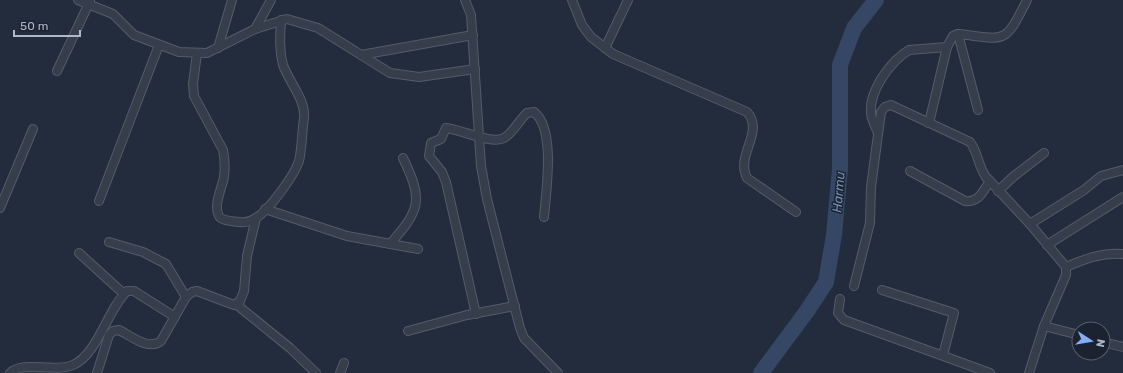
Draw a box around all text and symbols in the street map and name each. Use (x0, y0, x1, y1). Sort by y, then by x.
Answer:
scale bar (14, 12, 80, 38)
text: 50 m (20, 19, 48, 33)
water label: Harmu (829, 171, 848, 213)
north arrow (1071, 321, 1111, 361)
text: N (1093, 338, 1107, 348)

